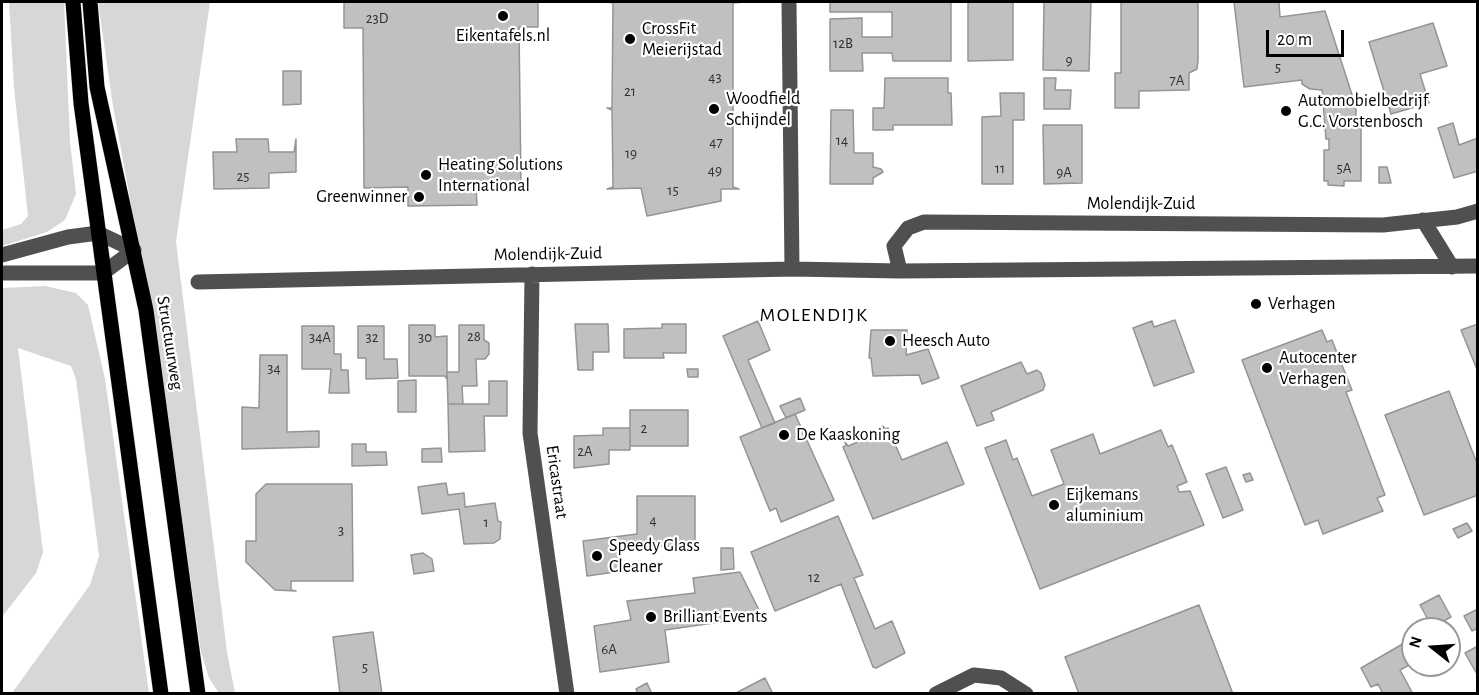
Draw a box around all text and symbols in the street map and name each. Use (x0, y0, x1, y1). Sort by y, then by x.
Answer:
house number: 23D (366, 9, 388, 27)
marker: Eikentafels.nl (496, 9, 510, 23)
place label: CrossFit Meierijstad (642, 18, 722, 60)
scale bar (1269, 18, 1347, 56)
place label: Eikentafels.nl (456, 25, 550, 47)
text: 20 m (1277, 31, 1312, 49)
marker: CrossFit Meierijstad (623, 32, 637, 46)
house number: 12B (833, 34, 853, 52)
house number: 9 (1065, 51, 1073, 69)
house number: 5 (1275, 58, 1281, 76)
house number: 43 (708, 68, 722, 86)
house number: 7A (1170, 71, 1184, 89)
house number: 21 (624, 82, 636, 100)
place label: Woodfield Schijndel (726, 88, 800, 130)
place label: Automobielbedrijf G.C. Vorstenbosch (1298, 90, 1428, 132)
marker: Woodfield Schijndel (707, 102, 721, 116)
marker: Automobielbedrijf G.C. Vorstenbosch (1279, 104, 1293, 118)
house number: 14 (836, 131, 848, 149)
house number: 47 (709, 133, 723, 151)
house number: 19 (625, 144, 637, 162)
place label: Heating Solutions International (438, 154, 563, 196)
house number: 11 (995, 159, 1005, 177)
house number: 5A (1337, 159, 1351, 177)
house number: 49 (708, 161, 722, 179)
house number: 9A (1056, 163, 1072, 181)
house number: 25 (236, 167, 250, 185)
marker: Heating Solutions International (419, 168, 433, 182)
house number: 15 (667, 181, 679, 199)
place label: Greenwinner (316, 186, 407, 208)
marker: Greenwinner (412, 190, 426, 204)
street label: Molendijk-Zuid (1087, 193, 1195, 215)
street label: Molendijk-Zuid (494, 242, 602, 266)
place label: Verhagen (1268, 293, 1336, 315)
street label: Structuurweg (152, 294, 188, 392)
marker: Verhagen (1249, 297, 1263, 311)
district label: MOLENDIJK (759, 303, 869, 327)
house number: 28 (467, 327, 481, 345)
house number: 34A (309, 328, 331, 346)
house number: 32 (365, 328, 379, 346)
house number: 30 (418, 328, 432, 346)
place label: Heesch Auto (902, 330, 990, 352)
marker: Heesch Auto (883, 334, 897, 348)
place label: Autocenter Verhagen (1279, 347, 1357, 389)
house number: 34 (267, 359, 281, 377)
marker: Autocenter Verhagen (1260, 361, 1274, 375)
house number: 2 (641, 419, 647, 437)
place label: De Kaaskoning (796, 424, 900, 446)
marker: De Kaaskoning (777, 428, 791, 442)
house number: 2A (577, 442, 593, 460)
street label: Ericastraat (541, 444, 573, 520)
place label: Eijkemans aluminium (1066, 484, 1144, 526)
marker: Eijkemans aluminium (1047, 498, 1061, 512)
house number: 4 (649, 511, 657, 529)
house number: 1 (483, 513, 489, 531)
house number: 3 (338, 521, 344, 539)
place label: Speedy Glass Cleaner (609, 535, 700, 578)
marker: Speedy Glass Cleaner (590, 549, 604, 563)
house number: 12 (808, 568, 820, 586)
place label: Brilliant Events (663, 606, 768, 628)
marker: Brilliant Events (644, 610, 658, 624)
north arrow (1401, 617, 1461, 677)
text: N (1406, 635, 1425, 650)
house number: 6A (601, 640, 617, 658)
house number: 5 (362, 658, 368, 676)

